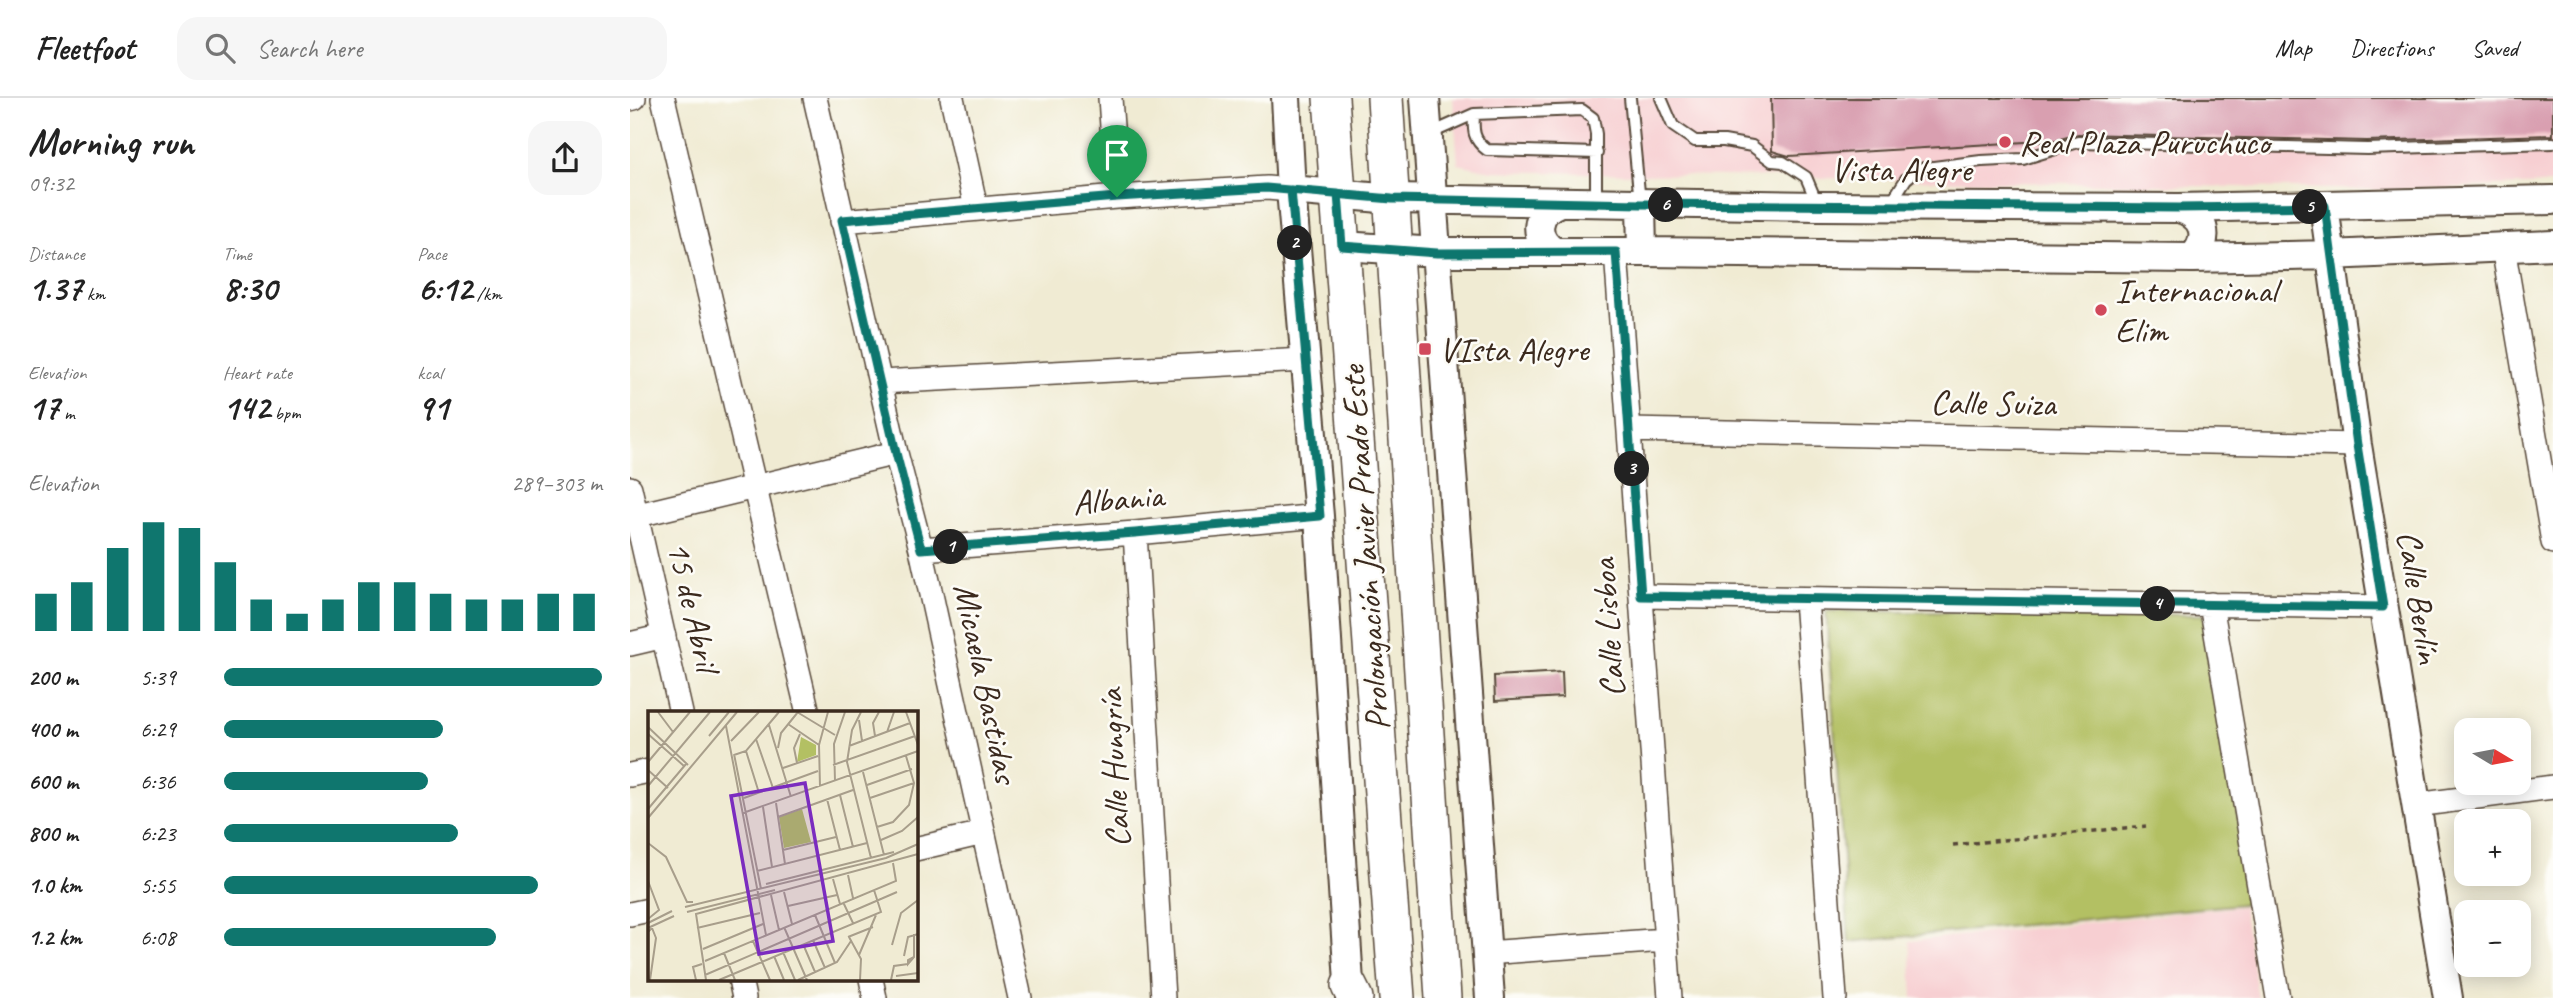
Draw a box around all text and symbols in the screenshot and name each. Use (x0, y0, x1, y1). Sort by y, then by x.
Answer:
search box (177, 17, 667, 80)
text: Fleetfoot (35, 27, 135, 69)
icon: search (201, 29, 239, 67)
text: Search here (257, 32, 363, 65)
text: Map (2275, 33, 2312, 63)
text: Directions (2350, 33, 2433, 63)
text: Saved (2471, 33, 2518, 63)
text: Morning run (28, 119, 194, 166)
place label: Real Plaza Puruchuco (2019, 120, 2273, 165)
button: share (528, 121, 602, 195)
pin (1087, 125, 1147, 197)
marker: Real Plaza Puruchuco (1997, 134, 2013, 150)
icon: arrive (1098, 136, 1136, 174)
street label: Vista Alegre (1831, 147, 1974, 192)
text: 09:32 (28, 169, 74, 198)
pin: 6 (1648, 188, 1684, 222)
pin: 5 (2292, 190, 2328, 224)
text: 6 (1661, 192, 1670, 216)
text: 5 (2305, 194, 2314, 218)
pin: 2 (1278, 226, 1312, 260)
text: 2 (1290, 230, 1299, 254)
text: Distance (28, 242, 85, 266)
text: Time (223, 242, 252, 266)
text: Pace (417, 242, 447, 266)
text: 1.37 (28, 266, 82, 311)
text: 8:30 (223, 266, 277, 311)
text: 6:12 (417, 266, 472, 311)
place label: Internacional Elim (2115, 268, 2283, 353)
text: km (82, 282, 105, 306)
text: /km (472, 282, 502, 306)
marker: Internacional Elim (2093, 302, 2109, 318)
place label: VIsta Alegre (1439, 327, 1591, 372)
marker: VIsta Alegre (1417, 341, 1433, 357)
text: Elevation (28, 361, 86, 385)
text: Heart rate (223, 361, 292, 385)
text: kcal (417, 361, 442, 385)
street label: Prolongación Javier Prado Este (1330, 361, 1400, 732)
street label: Calle Suiza (1930, 379, 2058, 427)
text: 17 (28, 385, 59, 430)
text: 142 (223, 385, 270, 430)
text: 91 (417, 385, 448, 430)
text: m (59, 401, 75, 425)
text: bpm (270, 401, 301, 425)
pin: 3 (1614, 452, 1650, 486)
text: 3 (1627, 456, 1636, 480)
text: Elevation (28, 469, 99, 498)
text: 289–303 m (511, 469, 602, 498)
street label: Albania (1071, 472, 1168, 525)
street label: Calle Berlín (2386, 527, 2452, 668)
pin: 1 (934, 530, 968, 564)
text: 1 (946, 534, 955, 558)
street label: 15 de Abril (656, 537, 731, 681)
street label: Calle Lisboa (1581, 555, 1635, 699)
street label: Micaela Bastidas (943, 579, 1030, 790)
pin: 4 (2140, 587, 2176, 622)
text: 4 (2153, 591, 2162, 615)
text: 200 m (28, 663, 78, 692)
text: 5:39 (140, 663, 176, 692)
street label: Calle Hungría (1087, 685, 1141, 848)
inset map (648, 711, 917, 981)
text: 400 m (28, 715, 78, 744)
text: 6:29 (140, 715, 176, 744)
north arrow (2454, 718, 2530, 794)
map controls (2454, 718, 2531, 977)
text: 600 m (28, 767, 78, 796)
text: 6:36 (140, 767, 176, 796)
button: + (2454, 809, 2531, 886)
text: 800 m (28, 819, 78, 848)
text: 6:23 (140, 819, 176, 848)
text: 1.0 km (28, 871, 82, 900)
text: 5:55 (140, 871, 176, 900)
button: − (2454, 900, 2531, 977)
text: 1.2 km (28, 923, 82, 952)
text: 6:08 (140, 923, 176, 952)

